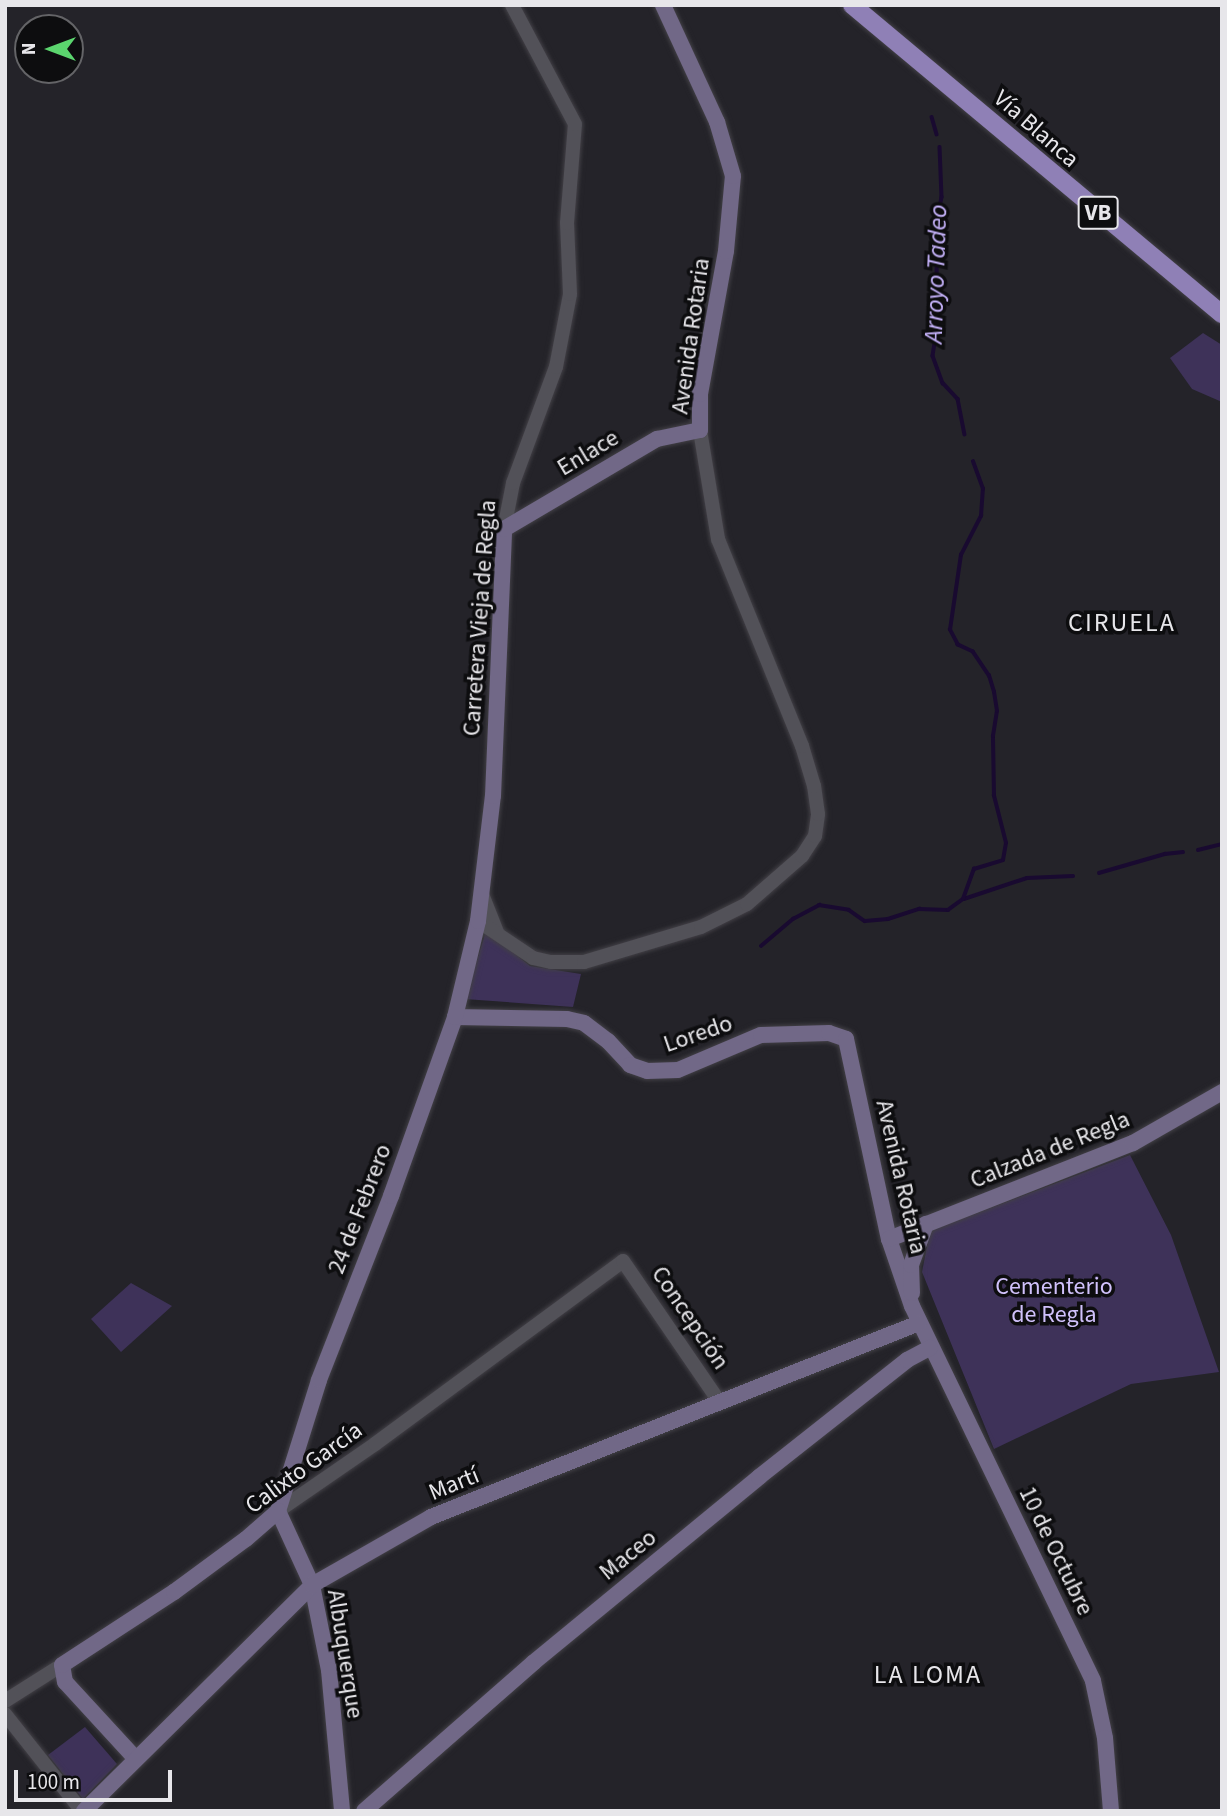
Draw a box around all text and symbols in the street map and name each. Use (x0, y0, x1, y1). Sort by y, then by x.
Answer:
north arrow (14, 14, 84, 84)
text: N (16, 43, 43, 55)
street label: Vía Blanca (987, 84, 1085, 174)
road number: VB (1077, 194, 1119, 232)
water label: Arroyo Tadeo (918, 204, 954, 344)
street label: Avenida Rotaria (666, 256, 716, 416)
street label: Enlace (552, 424, 624, 482)
street label: Carretera Vieja de Regla (457, 499, 503, 737)
district label: CIRUELA (1069, 607, 1175, 639)
street label: Loredo (660, 1009, 736, 1059)
street label: Avenida Rotaria (869, 1097, 933, 1257)
street label: Calzada de Regla (966, 1105, 1134, 1195)
street label: 24 de Febrero (322, 1140, 398, 1278)
street label: Concepción (645, 1261, 735, 1375)
park label: Cementerio de Regla (995, 1273, 1113, 1329)
street label: Calixto García (240, 1416, 368, 1520)
street label: Martí (425, 1461, 483, 1507)
street label: 10 de Octubre (1012, 1482, 1100, 1620)
street label: Maceo (594, 1523, 662, 1587)
street label: Albuquerque (321, 1587, 369, 1721)
district label: LA LOMA (875, 1659, 981, 1691)
scale bar (18, 1756, 175, 1800)
text: 100 m (27, 1767, 80, 1797)

